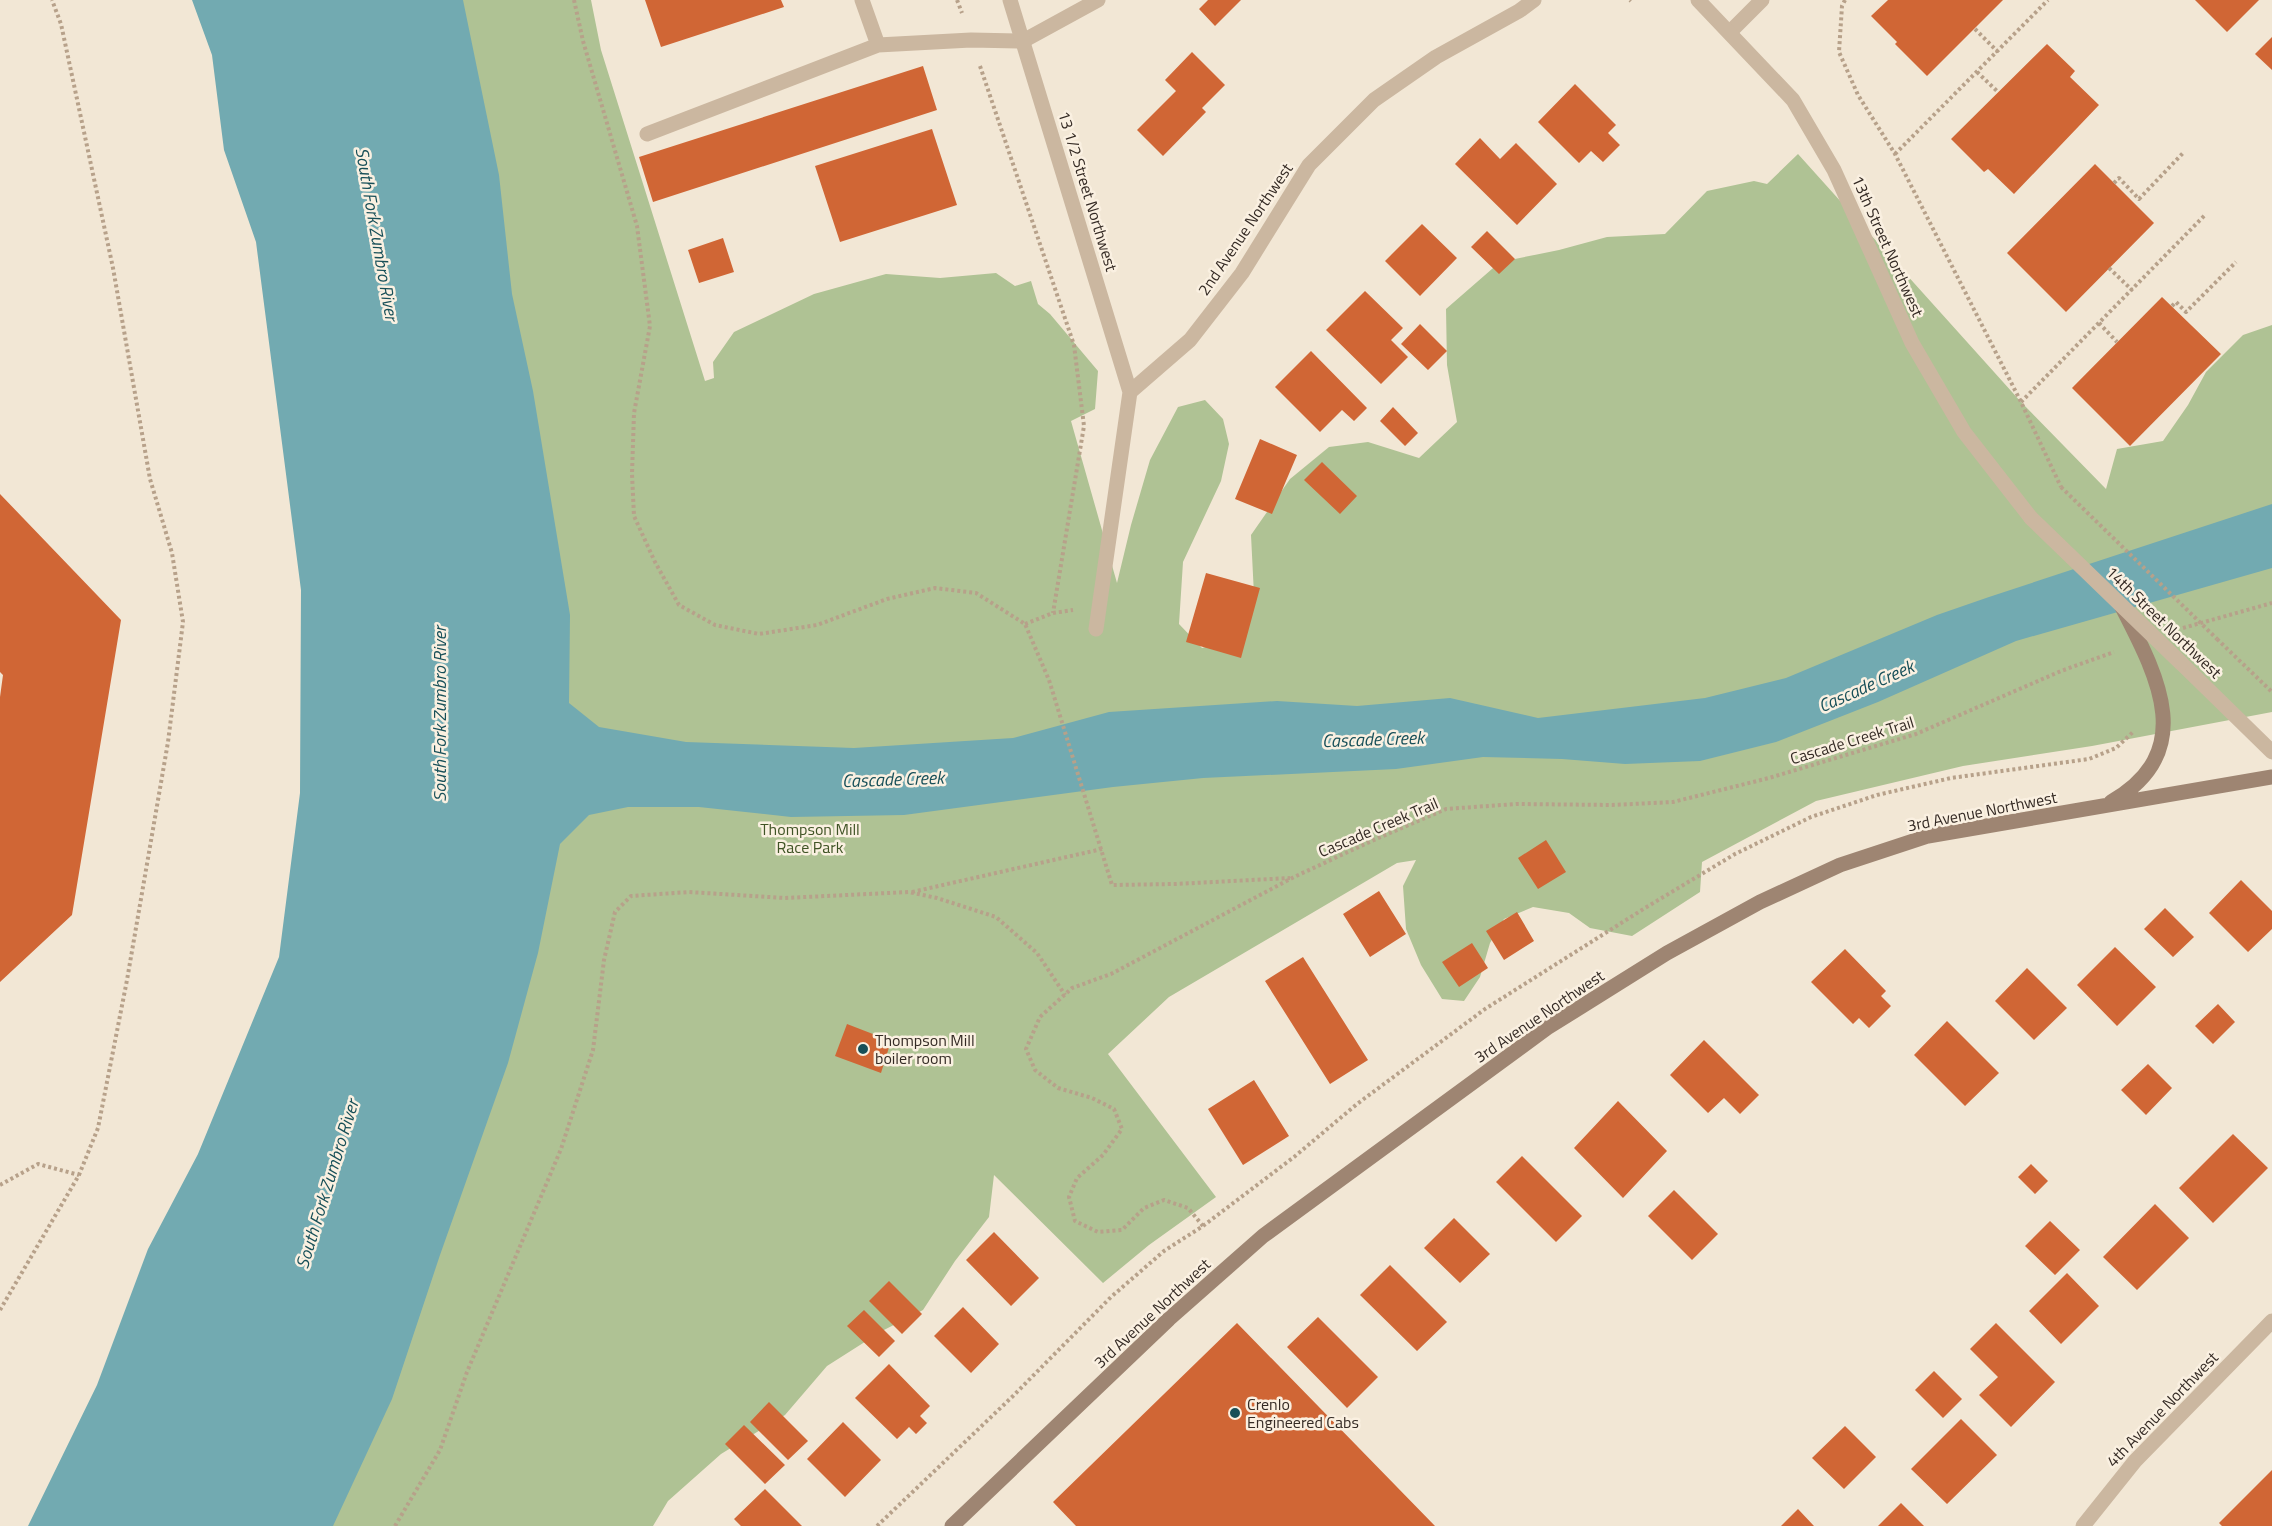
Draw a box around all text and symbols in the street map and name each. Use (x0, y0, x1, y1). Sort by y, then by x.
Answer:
street label: 13 1/2 Street Northwest (1052, 108, 1124, 274)
water label: South Fork Zumbro River (348, 145, 406, 325)
street label: 2nd Avenue Northwest (1192, 158, 1299, 300)
street label: 13th Street Northwest (1846, 171, 1930, 321)
street label: 14th Street Northwest (2101, 560, 2227, 684)
water label: South Fork Zumbro River (426, 624, 453, 802)
water label: Cascade Creek (1814, 652, 1920, 719)
street label: Cascade Creek Trail (1787, 710, 1917, 770)
water label: Cascade Creek (1321, 724, 1427, 754)
water label: Cascade Creek (841, 764, 947, 794)
street label: 3rd Avenue Northwest (1905, 785, 2059, 837)
street label: Cascade Creek Trail (1314, 791, 1442, 863)
park label: Thompson Mill Race Park (760, 817, 860, 859)
street label: 3rd Avenue Northwest (1469, 963, 1609, 1068)
place label: Thompson Mill boiler room (875, 1028, 975, 1070)
marker: Thompson Mill boiler room (856, 1042, 870, 1056)
water label: South Fork Zumbro River (288, 1094, 366, 1272)
street label: 3rd Avenue Northwest (1088, 1252, 1216, 1374)
street label: 4th Avenue Northwest (2100, 1346, 2224, 1472)
place label: Crenlo Engineered Cabs (1247, 1392, 1359, 1434)
marker: Crenlo Engineered Cabs (1228, 1406, 1242, 1420)

